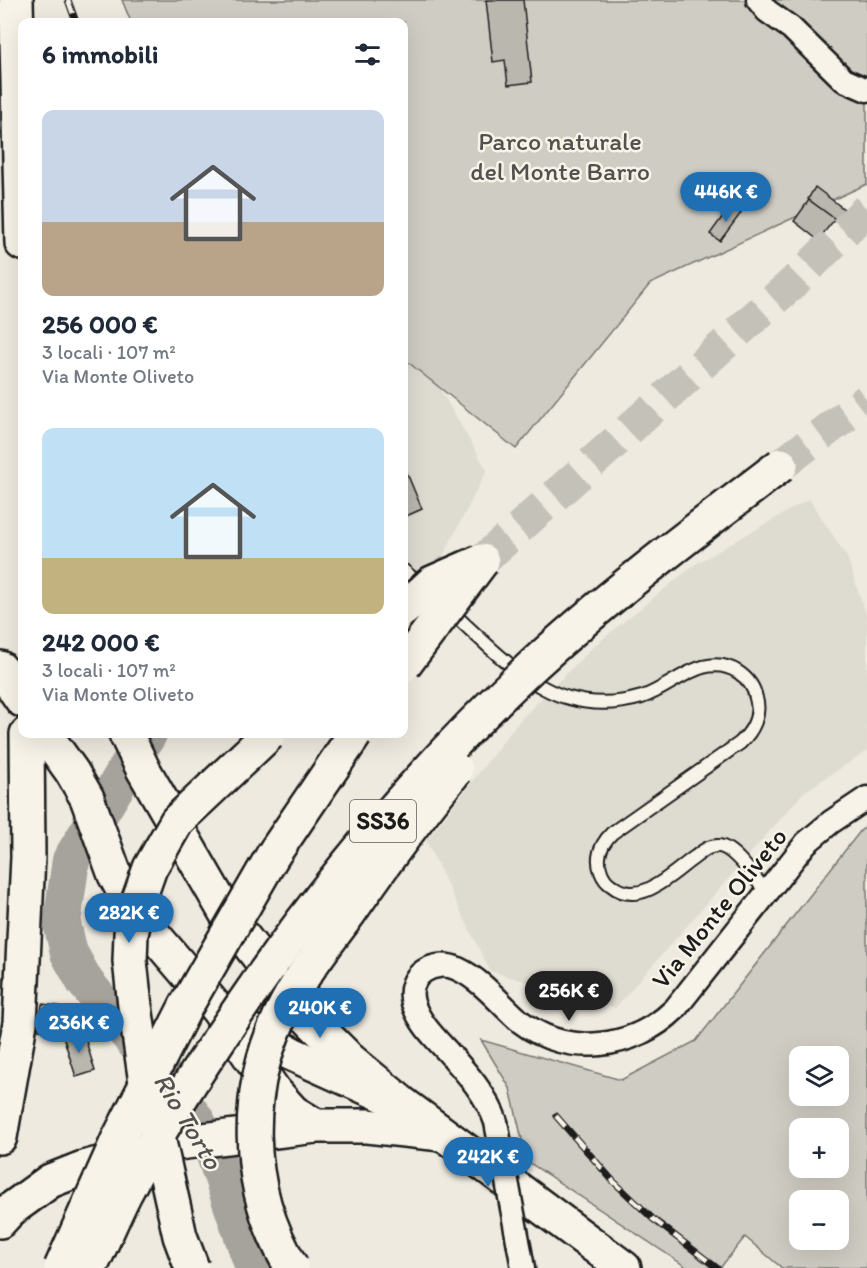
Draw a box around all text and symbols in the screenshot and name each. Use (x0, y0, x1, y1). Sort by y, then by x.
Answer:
text: 6 immobili (42, 38, 158, 70)
icon: filters (351, 38, 384, 71)
park label: Parco naturale del Monte Barro (470, 125, 650, 187)
icon: home (159, 149, 267, 257)
pin: 446K € (677, 172, 775, 223)
text: 446K € (694, 179, 758, 203)
text: 256 000 € (42, 308, 158, 340)
text: 3 locali · 107 m² (42, 340, 176, 364)
text: Via Monte Oliveto (42, 364, 194, 388)
icon: home (159, 467, 267, 575)
text: 242 000 € (42, 626, 160, 658)
text: 3 locali · 107 m² (42, 658, 176, 682)
text: Via Monte Oliveto (42, 682, 194, 706)
road number: SS36 (350, 800, 416, 842)
street label: Via Monte Oliveto (644, 821, 794, 995)
pin: 282K € (80, 893, 178, 944)
text: 282K € (99, 900, 159, 924)
pin: 256K € (520, 971, 618, 1022)
text: 256K € (539, 978, 599, 1002)
pin: 240K € (271, 988, 369, 1039)
text: 240K € (288, 995, 352, 1019)
pin: 236K € (30, 1003, 128, 1054)
text: 236K € (49, 1010, 109, 1034)
map controls (789, 1046, 849, 1250)
button: layers (789, 1046, 849, 1106)
water label: Rio Torto (147, 1067, 231, 1176)
button: + (789, 1118, 849, 1178)
pin: 242K € (439, 1137, 537, 1188)
text: 242K € (457, 1144, 519, 1168)
button: − (789, 1190, 849, 1250)

